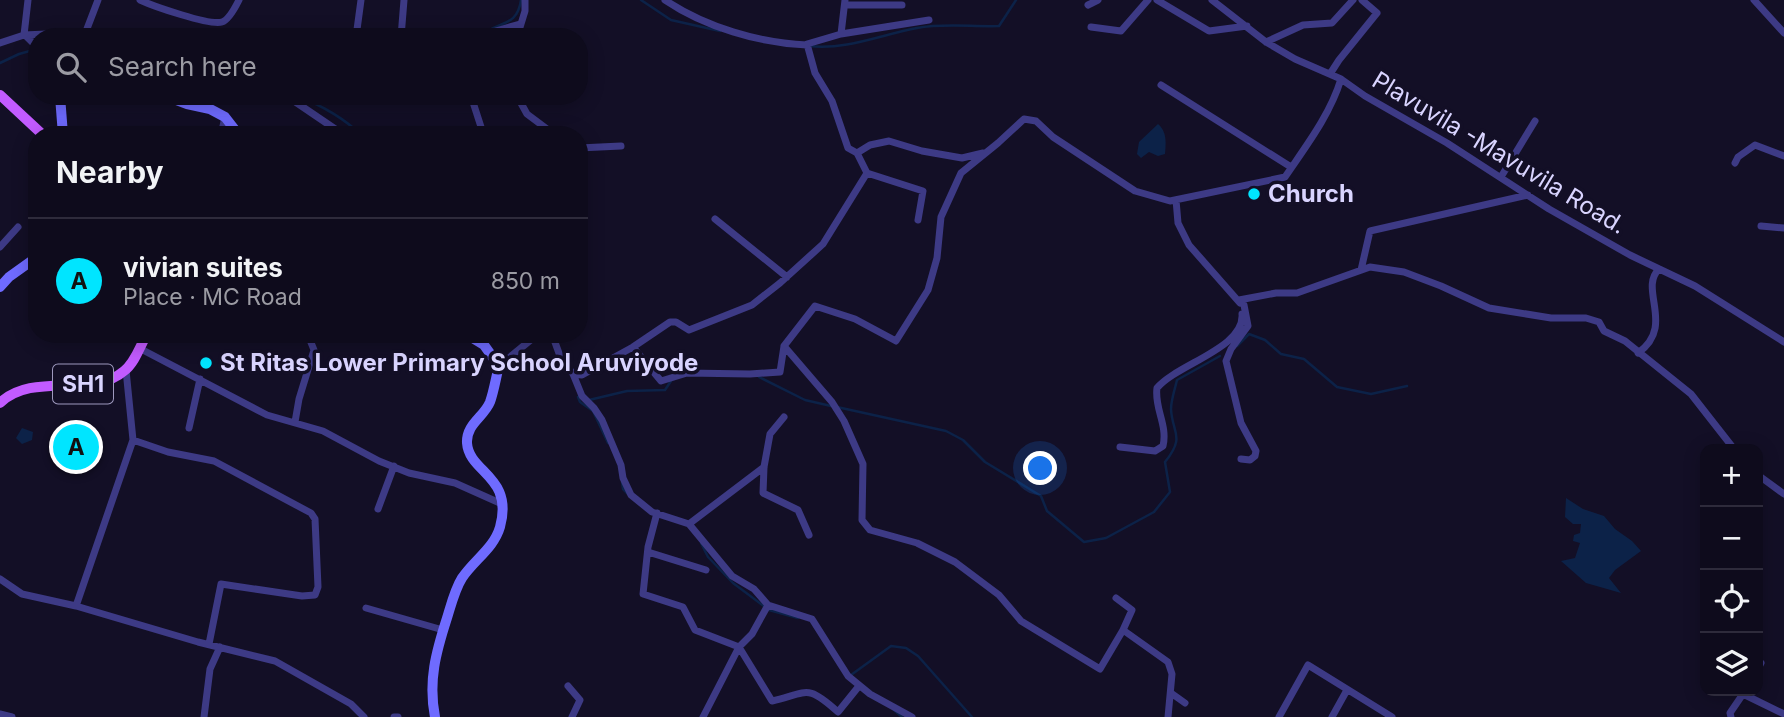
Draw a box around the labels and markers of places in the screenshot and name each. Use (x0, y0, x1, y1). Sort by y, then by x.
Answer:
place label: Church (1268, 179, 1354, 208)
marker: Church (1246, 186, 1262, 202)
place label: St Ritas Lower Primary School Aruviyode (220, 348, 698, 377)
marker: St Ritas Lower Primary School Aruviyode (198, 355, 214, 371)
pin: A (53, 421, 99, 473)

